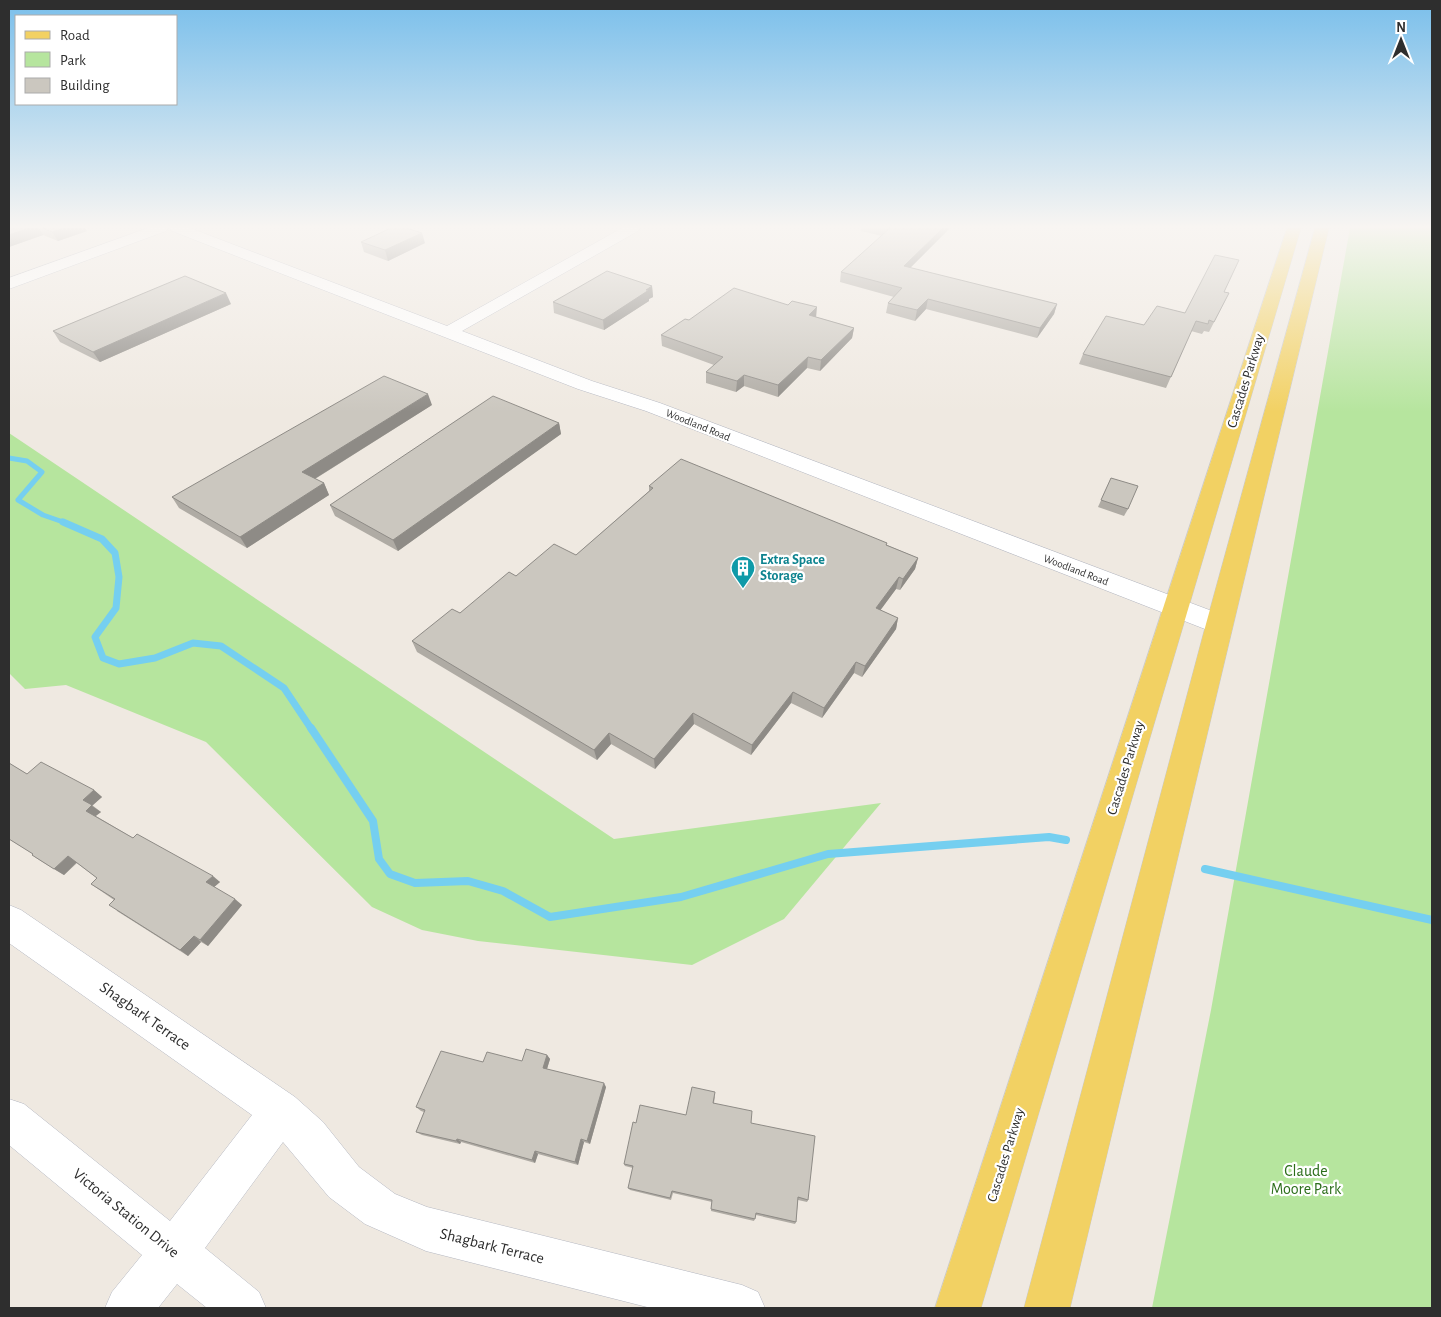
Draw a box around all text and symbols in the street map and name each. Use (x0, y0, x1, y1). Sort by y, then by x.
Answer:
legend (15, 15, 178, 105)
north arrow (1376, 15, 1426, 65)
text: N (1396, 21, 1406, 35)
text: Road (60, 28, 90, 43)
text: Park (60, 53, 86, 68)
text: Building (60, 78, 110, 93)
street label: Cascades Parkway (1225, 332, 1267, 430)
street label: Woodland Road (664, 407, 732, 443)
place label: Extra Space Storage (760, 553, 825, 583)
street label: Woodland Road (1042, 553, 1110, 588)
building icon: Extra Space Storage (730, 555, 756, 589)
street label: Cascades Parkway (1105, 719, 1147, 817)
street label: Shagbark Terrace (97, 979, 193, 1053)
street label: Cascades Parkway (985, 1106, 1027, 1204)
park label: Claude Moore Park (1271, 1163, 1342, 1197)
street label: Victoria Station Drive (70, 1165, 182, 1261)
street label: Shagbark Terrace (438, 1225, 546, 1267)

